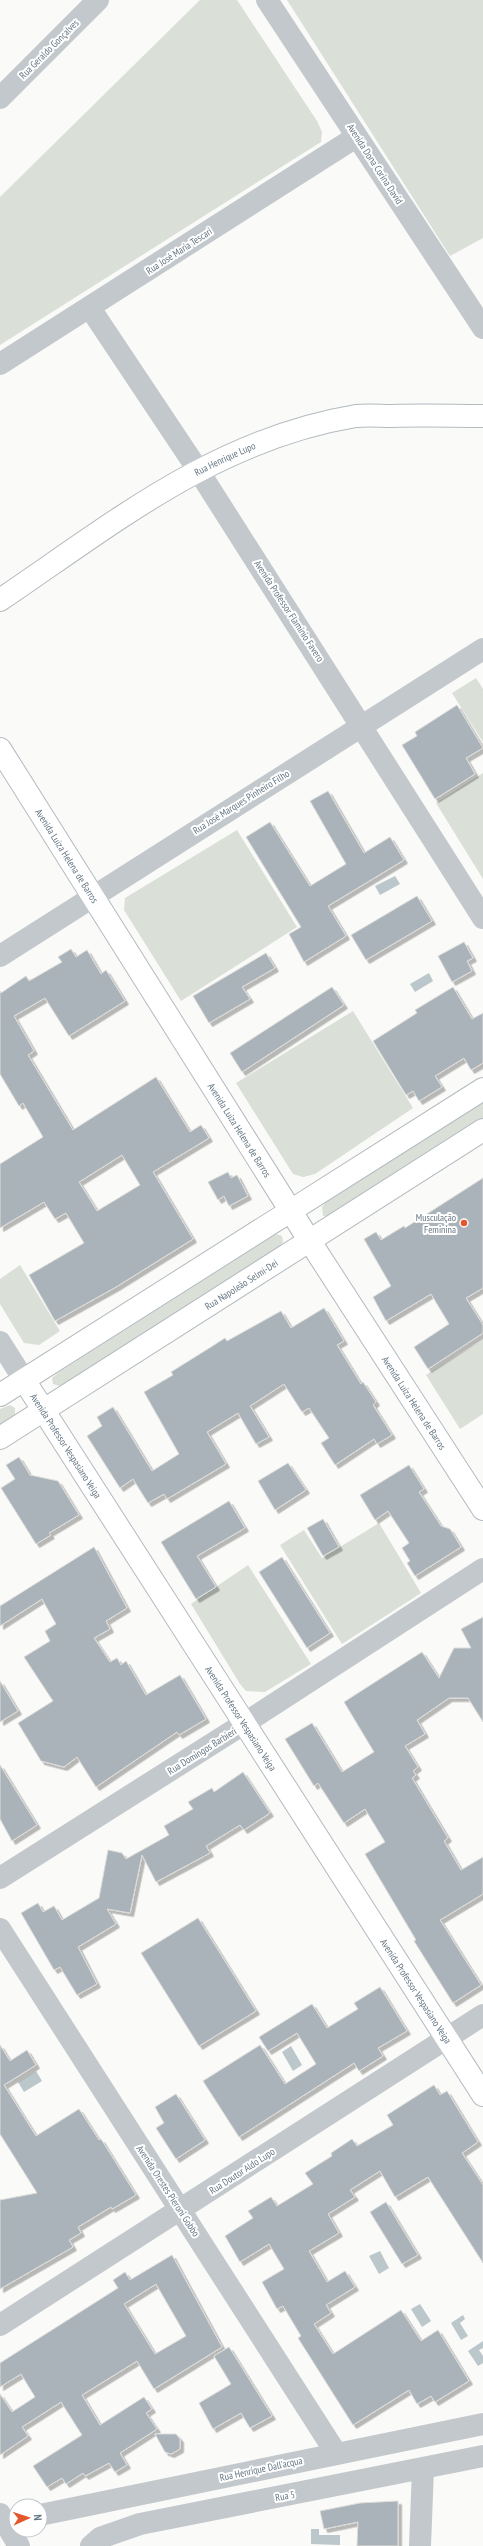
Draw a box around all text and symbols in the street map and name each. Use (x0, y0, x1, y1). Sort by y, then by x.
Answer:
street label: Rua Geraldo Gonçalves (16, 16, 82, 82)
street label: Avenida Dona Corina David (344, 121, 406, 207)
street label: Rua José Maria Tescari (144, 225, 214, 277)
street label: Rua Henrique Lupo (192, 439, 257, 479)
street label: Avenida Professor Flamínio Favero (251, 558, 327, 664)
street label: Rua José Marques Pinheiro Filho (190, 767, 292, 837)
street label: Avenida Luiza Helena de Barros (33, 806, 102, 906)
street label: Avenida Luiza Helena de Barros (205, 1080, 274, 1180)
place label: Musculação Feminina (416, 1211, 456, 1236)
marker: Musculação Feminina (459, 1218, 469, 1228)
street label: Rua Napoleão Selmi-Dei (202, 1256, 280, 1312)
street label: Avenida Luiza Helena de Barros (379, 1354, 450, 1453)
street label: Avenida Professor Vespasiano Veiga (28, 1391, 105, 1501)
street label: Avenida Professor Vespasiano Veiga (203, 1663, 280, 1773)
street label: Rua Domingos Barbieri (165, 1725, 239, 1777)
street label: Avenida Professor Vespasiano Veiga (378, 1936, 455, 2046)
street label: Avenida Orestes Pieroni Gobbo (134, 2143, 202, 2239)
street label: Rua Doutor Aldo Lupo (207, 2145, 277, 2197)
street label: Rua Henrique Dall'acqua (218, 2454, 304, 2484)
street label: Rua 5 (274, 2488, 296, 2504)
north arrow (8, 2498, 48, 2538)
text: N (31, 2514, 45, 2521)

